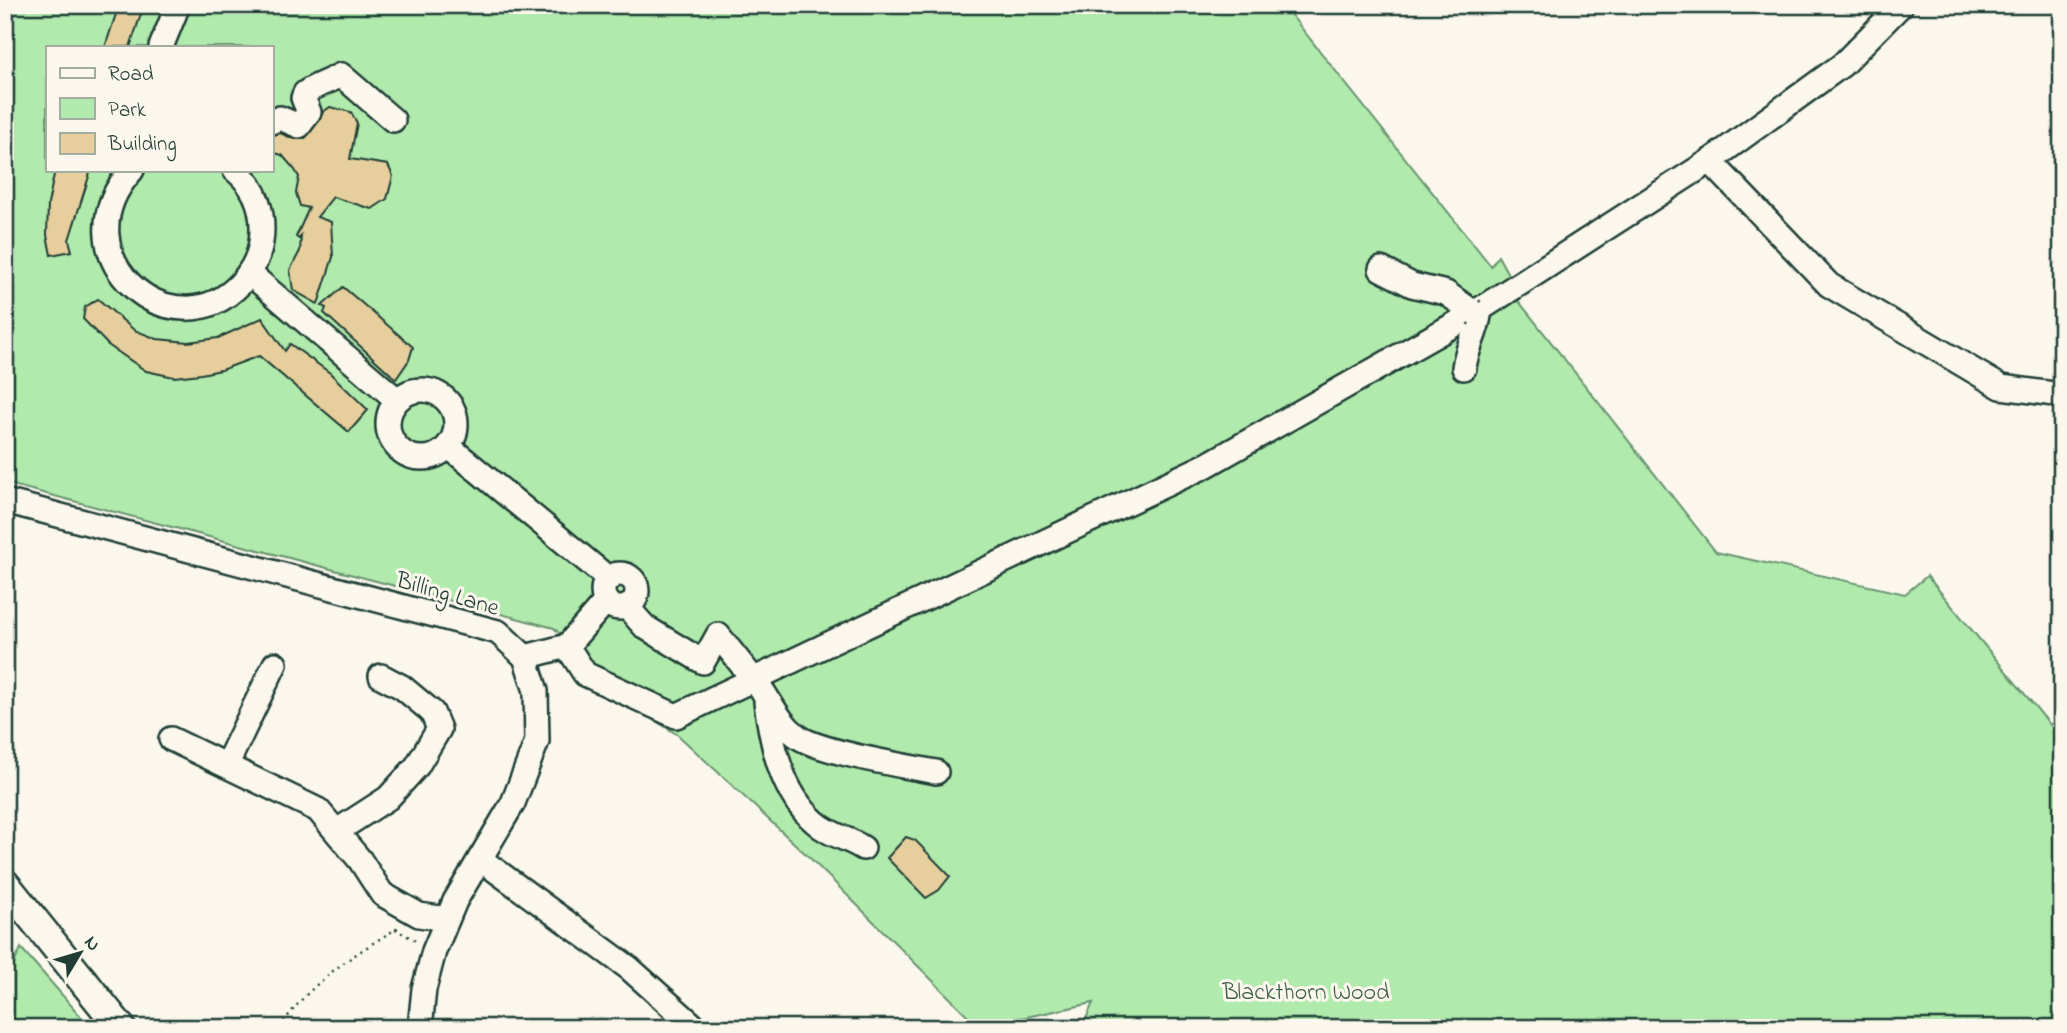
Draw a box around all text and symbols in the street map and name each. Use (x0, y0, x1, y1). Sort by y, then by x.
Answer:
legend (46, 46, 273, 172)
text: Road (108, 60, 154, 90)
text: Park (108, 96, 147, 126)
text: Building (107, 130, 177, 162)
street label: Billing Lane (391, 564, 503, 627)
north arrow (46, 918, 116, 988)
text: N (77, 931, 106, 958)
park label: Blackthorn Wood (1221, 976, 1390, 1011)

